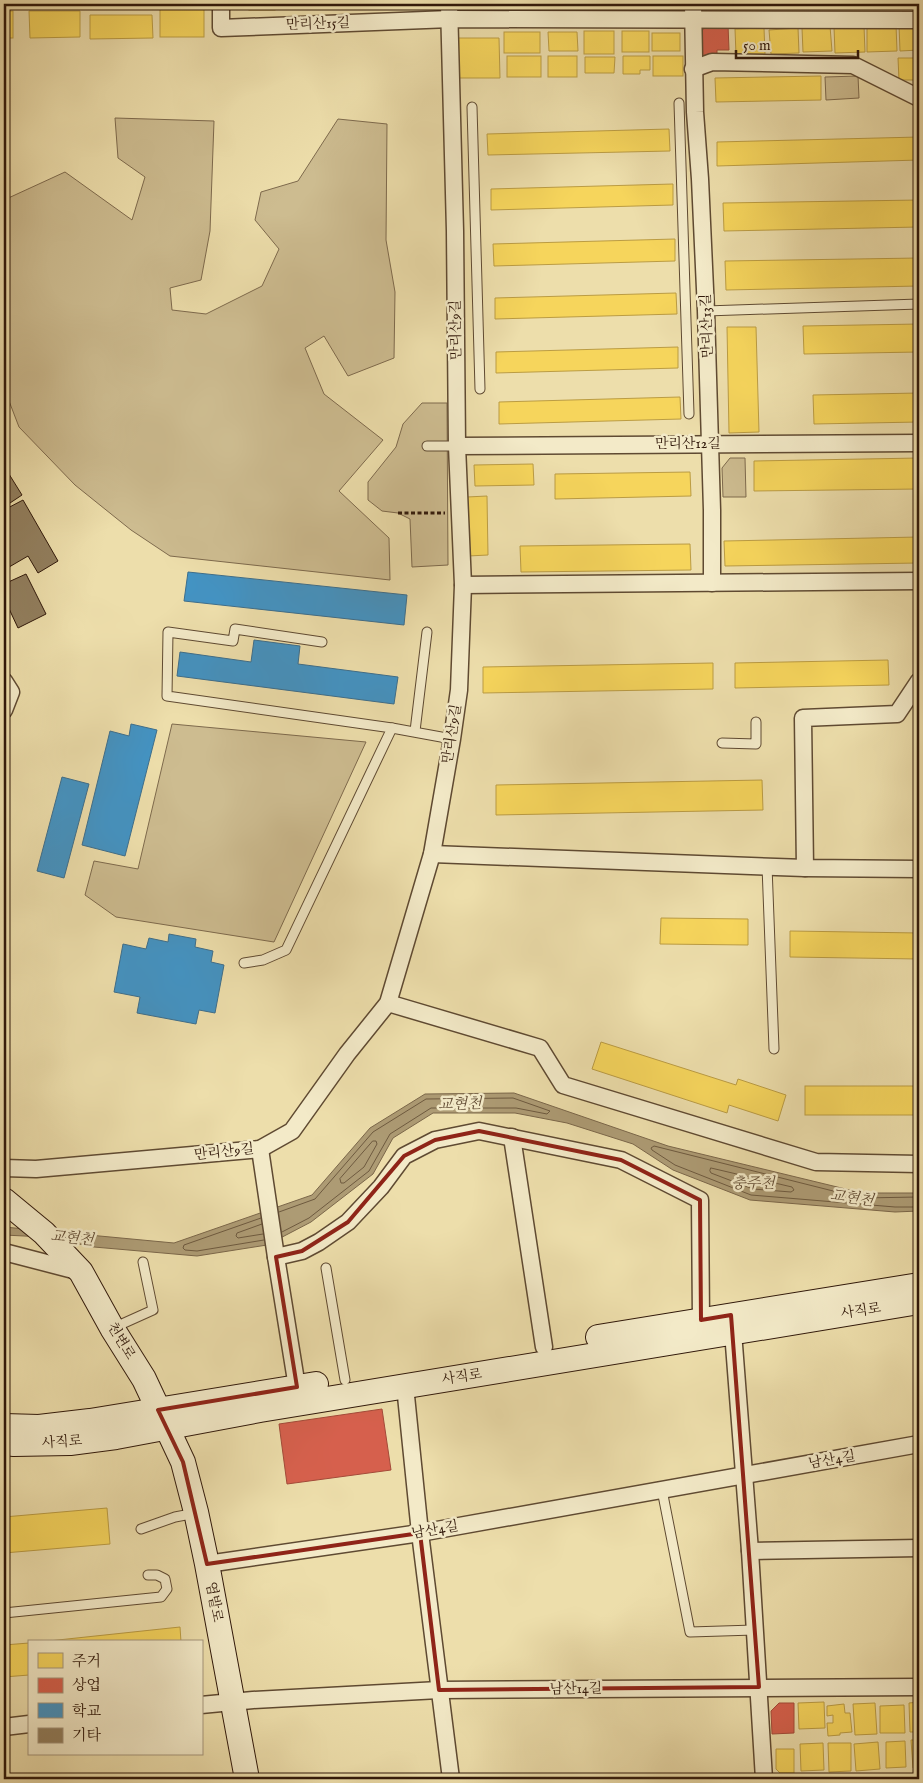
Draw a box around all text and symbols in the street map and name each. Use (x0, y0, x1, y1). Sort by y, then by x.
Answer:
street label: 만리산15길 (286, 14, 350, 34)
scale bar (736, 28, 858, 60)
text: 50 m (743, 36, 771, 55)
street label: 만리산13길 (697, 293, 717, 359)
street label: 만리산9길 (446, 300, 466, 360)
street label: 만리산12길 (655, 435, 721, 453)
street label: 만리산9길 (438, 703, 466, 765)
water label: 교현천 (438, 1094, 483, 1114)
street label: 만리산9길 (193, 1140, 255, 1164)
water label: 충주천 (731, 1174, 776, 1193)
water label: 교현천 (829, 1186, 876, 1211)
water label: 교현천 (49, 1226, 96, 1250)
street label: 사직로 (840, 1299, 883, 1323)
street label: 천변로 (103, 1319, 139, 1363)
street label: 사직로 (441, 1365, 484, 1389)
street label: 사직로 (41, 1432, 83, 1452)
street label: 남산4길 (807, 1447, 857, 1473)
street label: 남산4길 (410, 1517, 460, 1543)
street label: 염밭로 (201, 1580, 227, 1624)
legend (28, 1640, 202, 1756)
text: 주거 (72, 1652, 101, 1671)
text: 상업 (72, 1676, 101, 1695)
street label: 남산14길 (550, 1680, 602, 1698)
text: 학교 (72, 1702, 101, 1721)
text: 기타 (72, 1726, 101, 1745)

